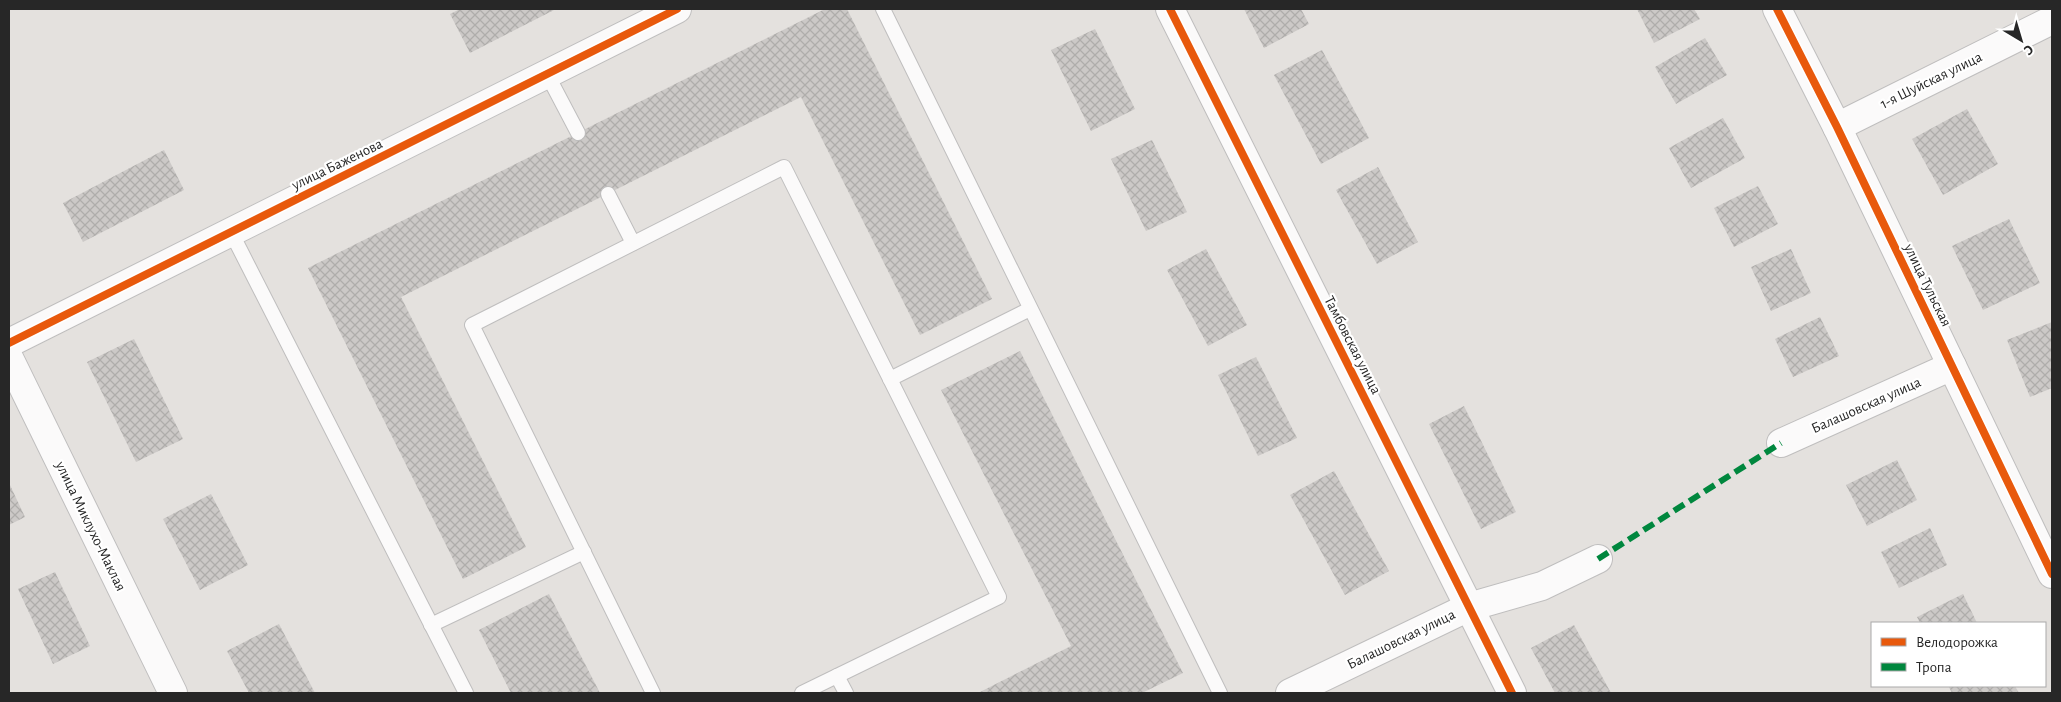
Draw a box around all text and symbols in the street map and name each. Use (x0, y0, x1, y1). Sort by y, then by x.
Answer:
north arrow (1996, 15, 2046, 65)
text: С (2021, 42, 2036, 58)
street label: 1-я Шуйская улица (1878, 49, 1985, 112)
street label: улица Баженова (289, 136, 385, 193)
street label: улица Тульская (1901, 241, 1954, 329)
street label: Тамбовская улица (1321, 294, 1384, 397)
street label: Балашовская улица (1809, 375, 1923, 436)
street label: улица Миклухо-Маклая (52, 458, 129, 594)
street label: Балашовская улица (1345, 607, 1458, 672)
legend (1871, 622, 2046, 687)
text: Велодорожка (1916, 635, 1998, 650)
text: Тропа (1916, 660, 1952, 675)

